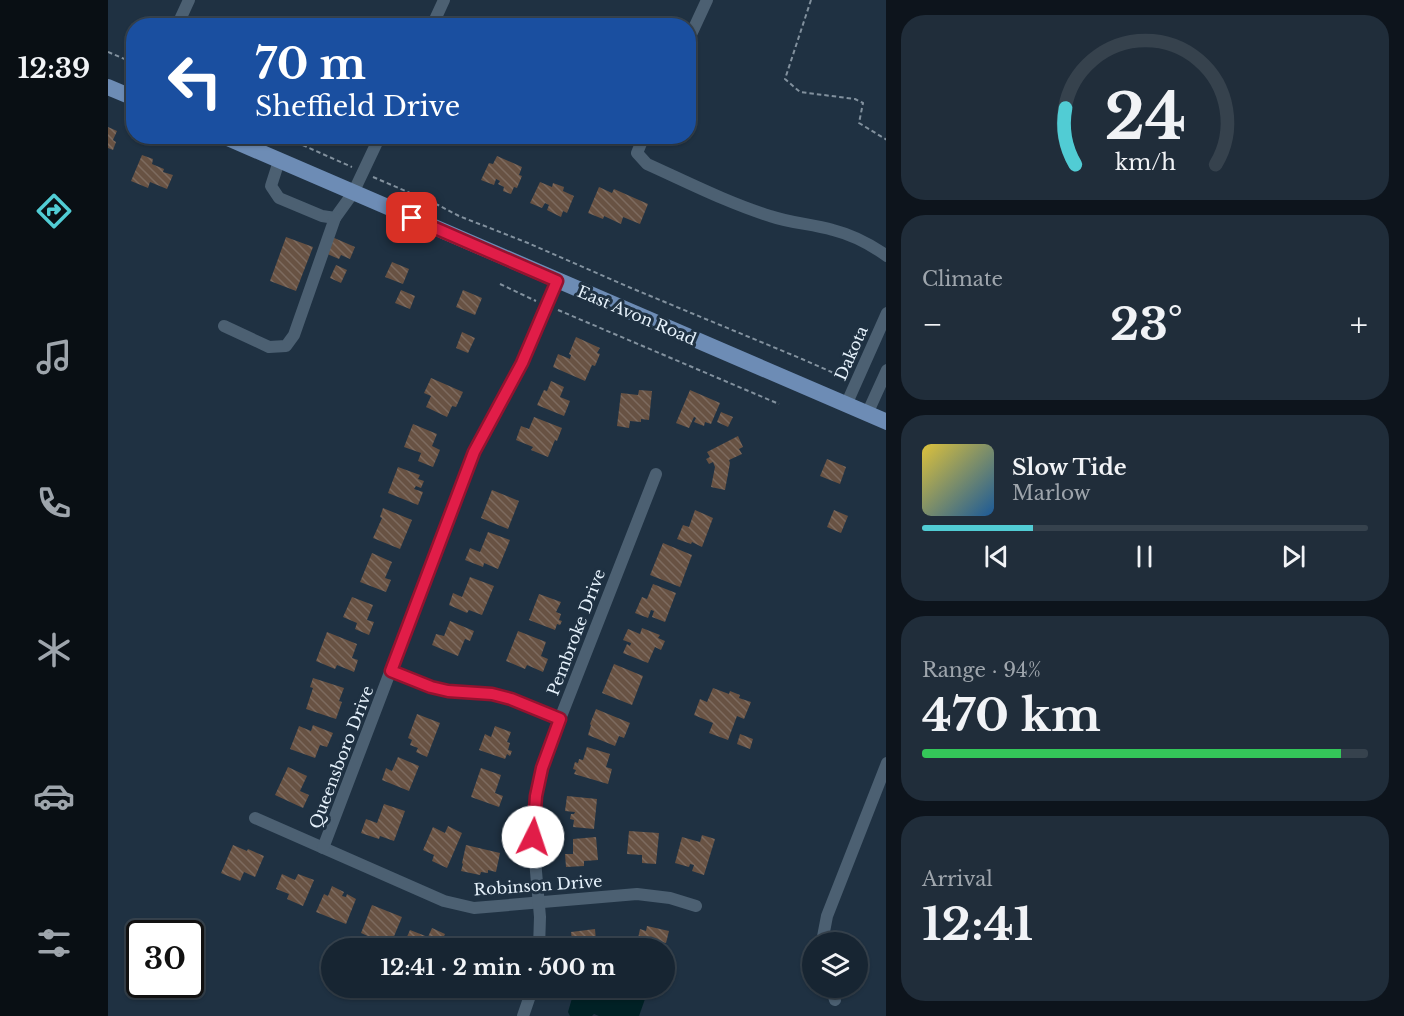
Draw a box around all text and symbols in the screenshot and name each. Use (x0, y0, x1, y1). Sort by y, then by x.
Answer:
text: 70 m (255, 38, 366, 90)
icon: left (156, 42, 234, 120)
text: 12:39 (18, 52, 90, 85)
text: 24 (1104, 78, 1186, 156)
text: Sheffield Drive (255, 90, 460, 123)
text: km/h (1115, 149, 1176, 176)
icon: directions (33, 190, 75, 232)
pin (386, 192, 437, 243)
icon: arrive (395, 201, 428, 234)
text: Climate (922, 267, 1003, 291)
street label: East Avon Road (575, 281, 700, 349)
text: 23° (1110, 296, 1183, 352)
text: − (922, 304, 943, 345)
text: + (1350, 304, 1368, 345)
street label: Dakota (830, 323, 872, 383)
icon: music (33, 336, 75, 378)
text: Slow Tide (1012, 454, 1127, 481)
text: Marlow (1012, 481, 1091, 505)
icon: phone (33, 482, 75, 524)
icon: previous (980, 540, 1013, 573)
icon: pause (1128, 540, 1161, 573)
icon: next (1277, 540, 1310, 573)
street label: Pembroke Drive (543, 566, 609, 698)
icon: climate (33, 629, 75, 671)
text: Range · 94% (922, 658, 1041, 682)
street label: Queensboro Drive (304, 683, 378, 831)
text: 470 km (922, 687, 1101, 743)
icon: car (33, 775, 75, 817)
position arrow (501, 805, 565, 869)
text: Arrival (922, 867, 993, 891)
street label: Robinson Drive (473, 871, 603, 899)
text: 12:41 (922, 896, 1033, 952)
speed limit sign: 30 (126, 920, 204, 998)
icon: filters (33, 922, 75, 964)
map controls (802, 932, 868, 998)
button: layers (802, 932, 868, 998)
text: 12:41 · 2 min · 500 m (380, 954, 616, 981)

